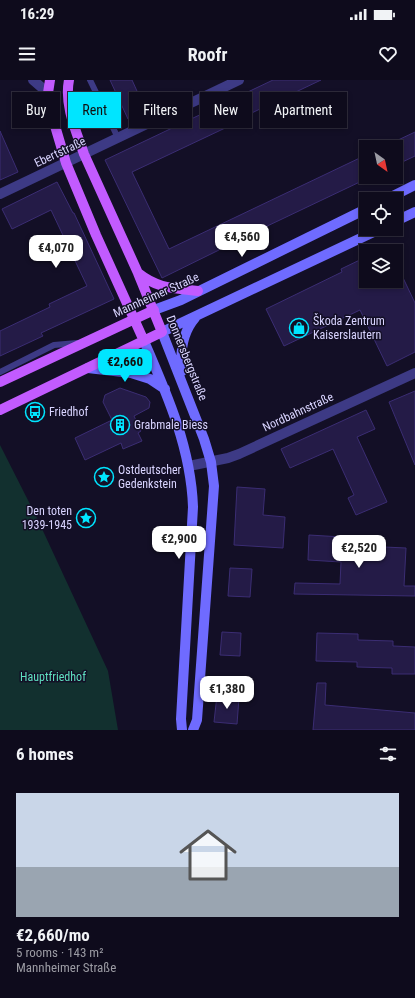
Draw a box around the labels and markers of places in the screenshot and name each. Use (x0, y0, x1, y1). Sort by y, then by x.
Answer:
pin: €4,560 (209, 224, 275, 258)
pin: €4,070 (23, 235, 89, 269)
place label: Škoda Zentrum Kaiserslautern (313, 313, 385, 342)
shop icon: Škoda Zentrum Kaiserslautern (288, 317, 310, 339)
pin: €2,660 (92, 349, 158, 383)
bus stop icon: Friedhof (24, 401, 46, 423)
place label: Friedhof (49, 405, 88, 419)
building icon: Grabmale Biess (109, 414, 131, 436)
place label: Grabmale Biess (134, 418, 208, 432)
place label: Ostdeutscher Gedenkstein (118, 463, 182, 491)
place icon: Ostdeutscher Gedenkstein (93, 466, 115, 488)
place label: Den toten 1939-1945 (22, 504, 72, 532)
place icon: Den toten 1939-1945 (75, 507, 97, 529)
pin: €2,900 (146, 526, 212, 560)
pin: €2,520 (326, 535, 392, 569)
pin: €1,380 (194, 676, 260, 710)

